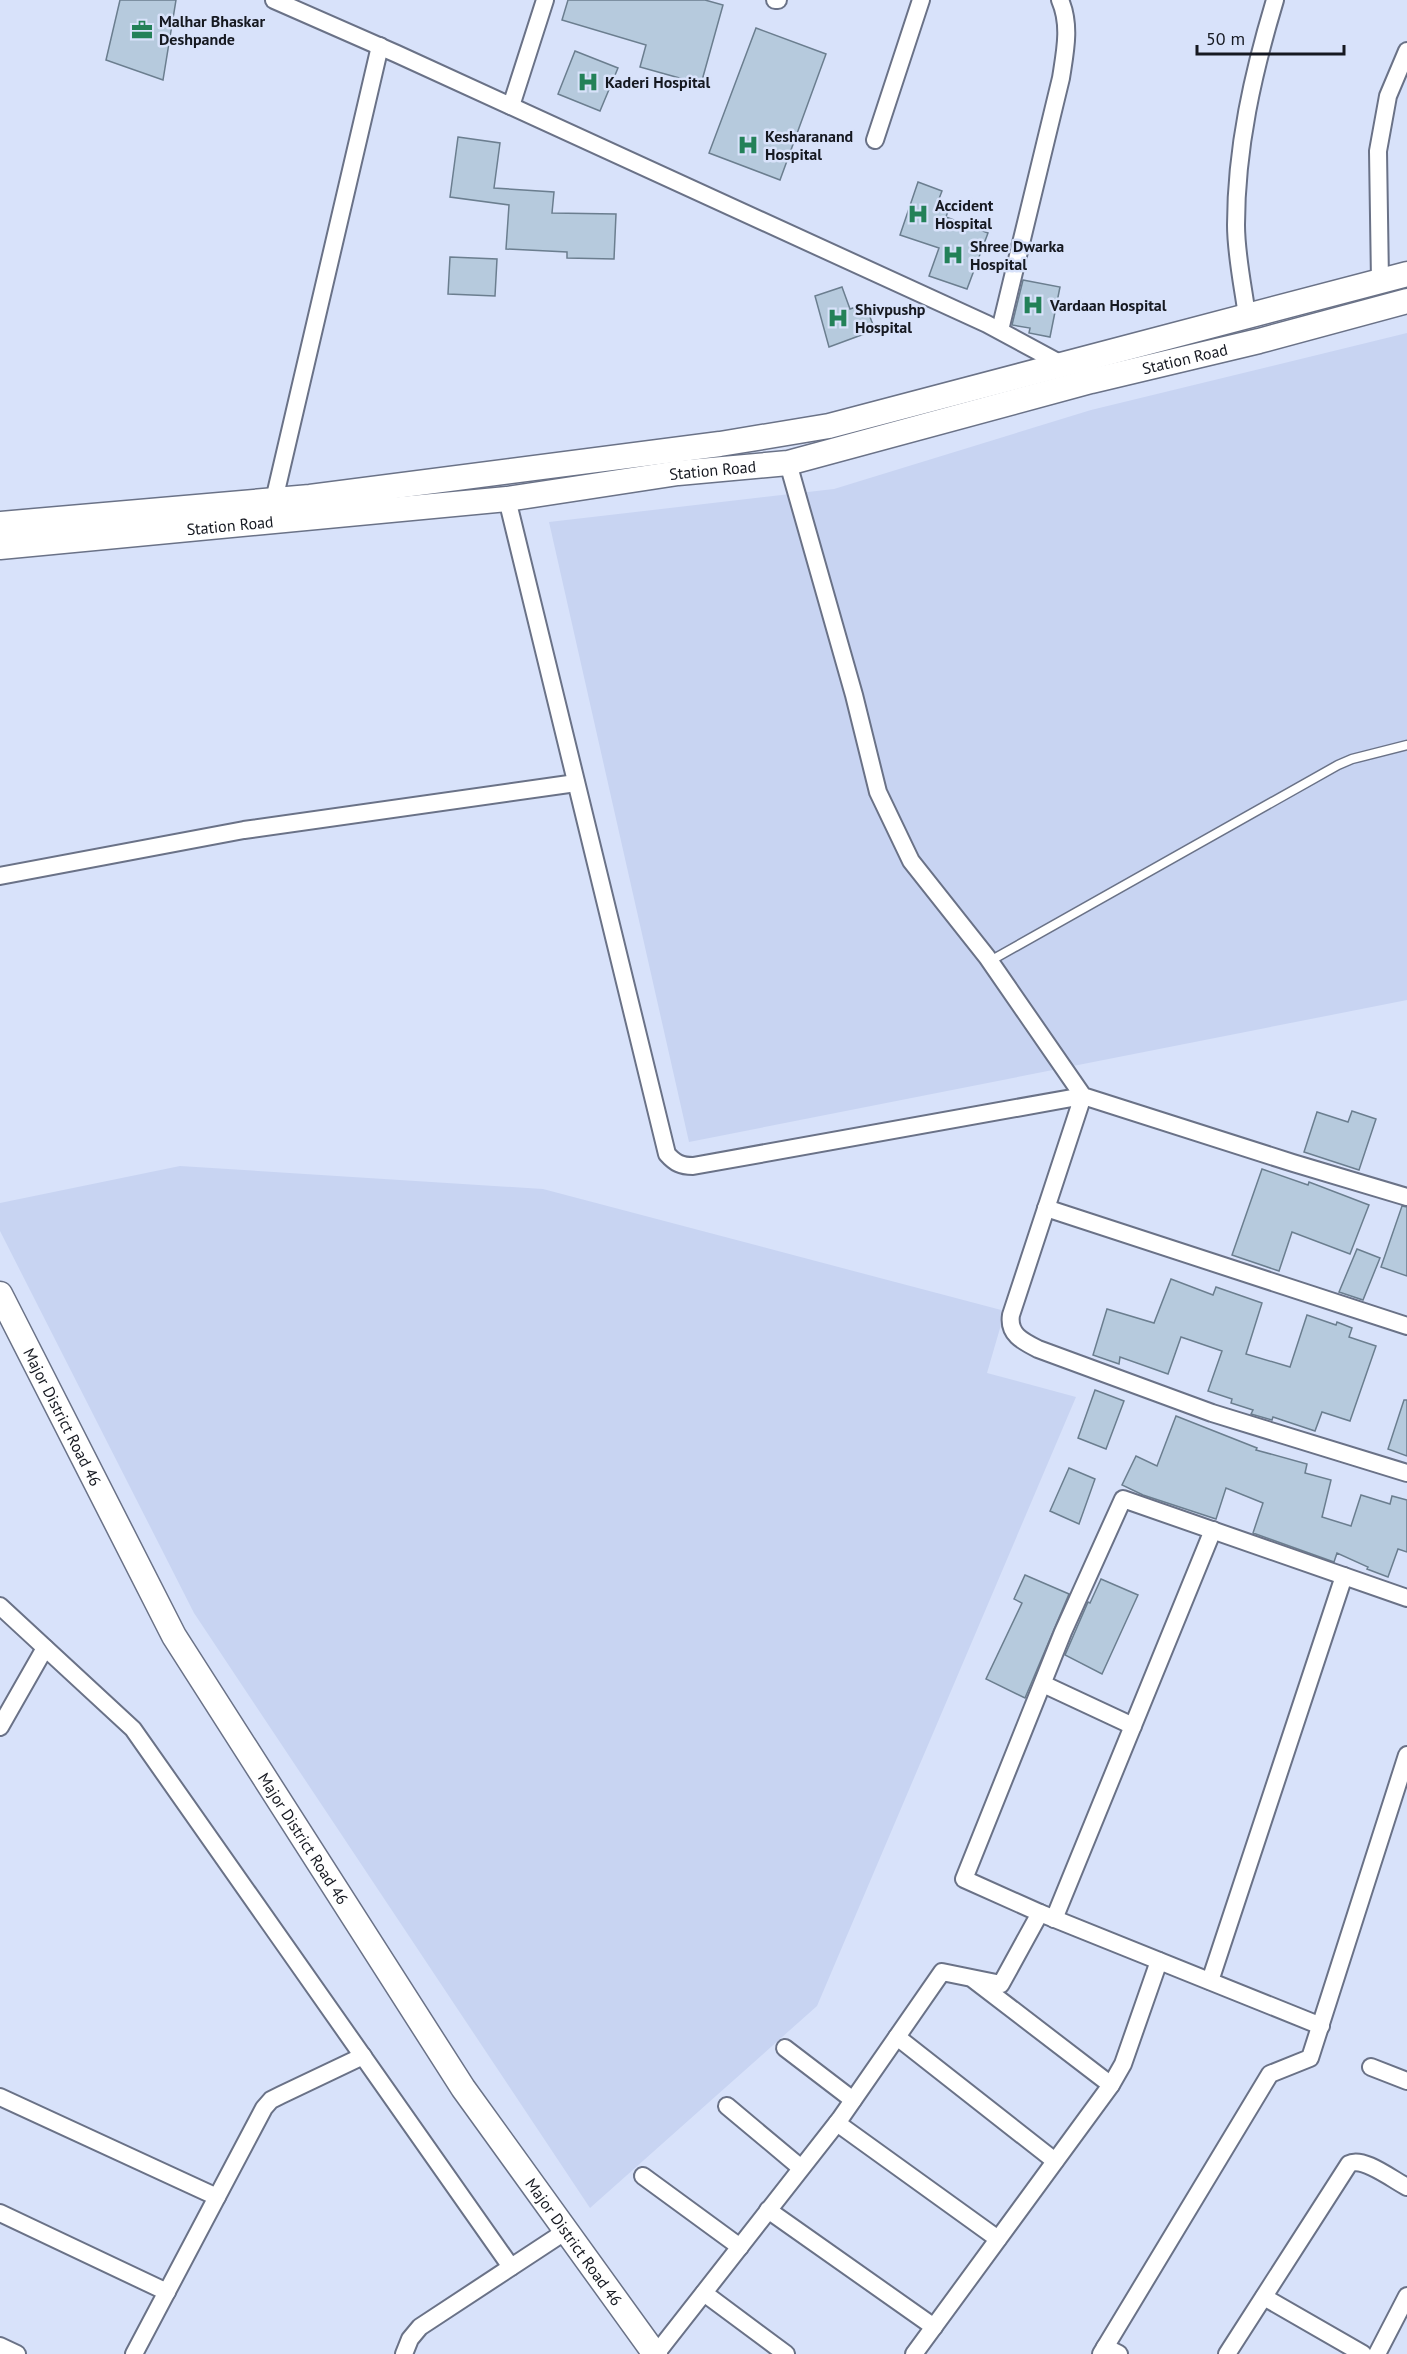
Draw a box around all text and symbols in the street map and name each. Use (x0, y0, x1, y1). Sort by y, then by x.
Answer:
place label: Malhar Bhaskar Deshpande (159, 11, 265, 49)
office icon: Malhar Bhaskar Deshpande (130, 18, 154, 42)
scale bar (1197, 18, 1344, 56)
text: 50 m (1206, 27, 1245, 50)
hospital icon: Kaderi Hospital (576, 70, 600, 94)
place label: Kaderi Hospital (605, 72, 710, 92)
place label: Kesharanand Hospital (765, 126, 853, 164)
hospital icon: Kesharanand Hospital (736, 133, 760, 157)
place label: Accident Hospital (935, 195, 994, 233)
hospital icon: Accident Hospital (906, 202, 930, 226)
place label: Shree Dwarka Hospital (970, 236, 1064, 274)
hospital icon: Shree Dwarka Hospital (941, 243, 965, 267)
hospital icon: Vardaan Hospital (1021, 293, 1045, 317)
place label: Vardaan Hospital (1049, 295, 1167, 315)
place label: Shivpushp Hospital (855, 299, 926, 337)
hospital icon: Shivpushp Hospital (826, 306, 850, 330)
street label: Station Road (1140, 339, 1229, 378)
street label: Station Road (668, 456, 757, 484)
street label: Station Road (186, 511, 274, 539)
street label: Major District Road 46 (19, 1345, 106, 1489)
street label: Major District Road 46 (254, 1769, 353, 1908)
street label: Major District Road 46 (521, 2174, 627, 2310)

